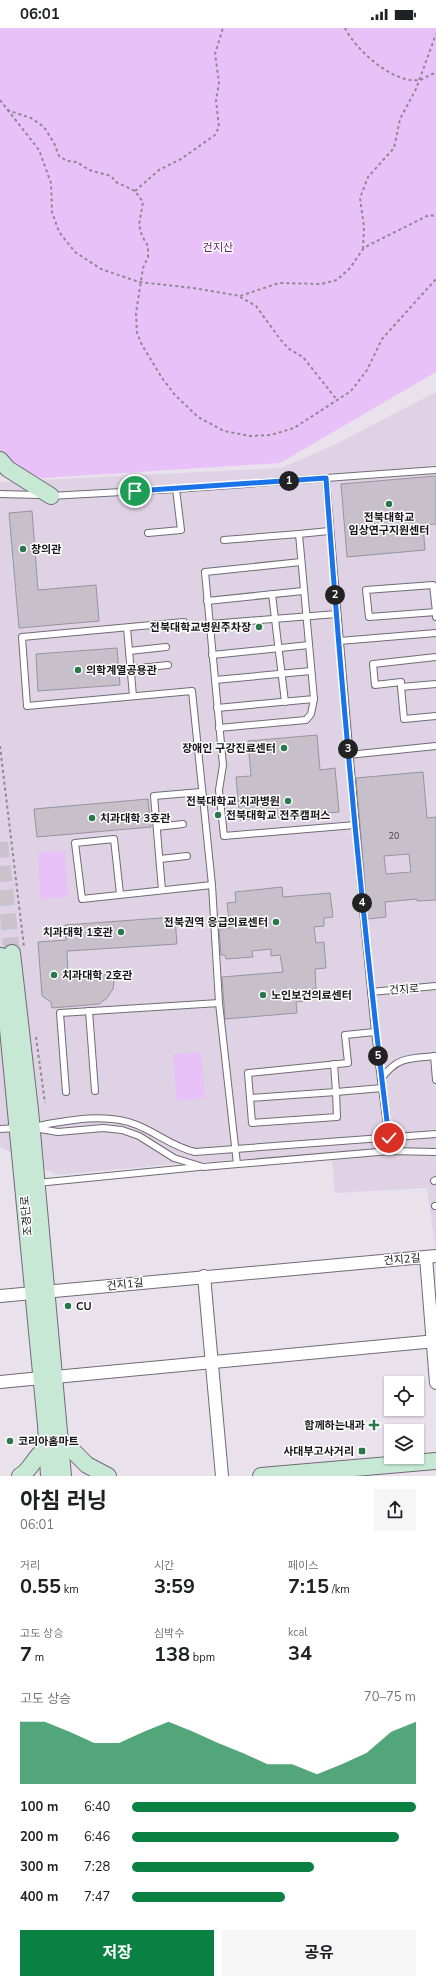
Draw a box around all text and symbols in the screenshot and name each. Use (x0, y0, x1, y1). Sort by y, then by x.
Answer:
text: 06:01 (20, 4, 60, 24)
park label: 건지산 (203, 240, 233, 255)
pin: 1 (279, 471, 299, 491)
text: 1 (286, 473, 292, 488)
pin (118, 474, 152, 508)
icon: arrive (124, 480, 146, 502)
marker: 전북대학교 임상연구지원센터 (384, 499, 394, 509)
place label: 전북대학교 임상연구지원센터 (349, 510, 429, 538)
place label: 창의관 (31, 542, 61, 557)
marker: 창의관 (18, 544, 28, 554)
pin: 2 (325, 585, 345, 605)
text: 2 (332, 587, 338, 602)
place label: 전북대학교병원주차장 (150, 620, 251, 635)
marker: 전북대학교병원주차장 (254, 622, 264, 632)
place label: 의학계열공용관 (86, 663, 157, 678)
marker: 의학계열공용관 (73, 665, 83, 675)
pin: 3 (338, 739, 358, 759)
place label: 장애인 구강진료센터 (182, 741, 276, 756)
text: 3 (345, 741, 351, 756)
marker: 장애인 구강진료센터 (279, 743, 289, 753)
place label: 전북대학교 치과병원 (186, 794, 280, 809)
marker: 전북대학교 치과병원 (283, 796, 293, 806)
place label: 전북대학교 전주캠퍼스 (226, 808, 330, 823)
marker: 전북대학교 전주캠퍼스 (213, 810, 223, 820)
place label: 치과대학 3호관 (100, 811, 170, 826)
marker: 치과대학 3호관 (87, 813, 97, 823)
house number: 20 (389, 830, 399, 842)
pin: 4 (352, 893, 372, 913)
text: 4 (359, 895, 365, 910)
place label: 전북권역 응급의료센터 (164, 915, 268, 930)
marker: 전북권역 응급의료센터 (271, 917, 281, 927)
place label: 치과대학 1호관 (43, 925, 113, 940)
marker: 치과대학 1호관 (116, 927, 126, 937)
place label: 치과대학 2호관 (62, 968, 132, 983)
marker: 치과대학 2호관 (49, 970, 59, 980)
street label: 건지로 (388, 981, 420, 998)
place label: 노인보건의료센터 (271, 988, 352, 1003)
marker: 노인보건의료센터 (258, 990, 268, 1000)
pin: 5 (368, 1046, 388, 1066)
text: 5 (375, 1048, 381, 1063)
pin (372, 1121, 406, 1155)
icon: check (378, 1127, 400, 1149)
street label: 조경단로 (17, 1195, 36, 1237)
street label: 건지2길 (383, 1250, 421, 1269)
street label: 건지1길 (106, 1275, 144, 1294)
place label: CU (76, 1299, 92, 1314)
marker: CU (63, 1301, 73, 1311)
map controls (384, 1376, 424, 1464)
button: locate (384, 1376, 424, 1416)
place label: 함께하는내과 (304, 1418, 365, 1433)
marker: 함께하는내과 (368, 1419, 380, 1431)
button: layers (384, 1424, 424, 1464)
place label: 코리아홈마트 (18, 1434, 79, 1449)
marker: 코리아홈마트 (5, 1436, 15, 1446)
place label: 사대부고사거리 (283, 1444, 354, 1459)
marker: 사대부고사거리 (357, 1446, 367, 1456)
text: 아침 러닝 (20, 1486, 107, 1516)
button: share (374, 1489, 416, 1531)
text: 06:01 (20, 1516, 54, 1534)
text: 거리 (20, 1558, 40, 1573)
text: 시간 (154, 1558, 174, 1573)
text: 페이스 (288, 1558, 318, 1573)
text: 0.55 (20, 1573, 61, 1600)
text: 3:59 (154, 1573, 195, 1600)
text: 7:15 (288, 1573, 329, 1600)
text: km (61, 1582, 79, 1597)
text: /km (329, 1582, 350, 1597)
text: kcal (288, 1625, 308, 1640)
text: 고도 상승 (20, 1626, 63, 1641)
text: 심박수 (154, 1626, 184, 1641)
text: 34 (288, 1640, 312, 1667)
text: 7 (20, 1641, 32, 1668)
text: 138 (154, 1641, 190, 1668)
text: m (32, 1650, 44, 1665)
text: bpm (190, 1650, 215, 1665)
text: 70–75 m (364, 1688, 416, 1706)
text: 고도 상승 (20, 1690, 71, 1708)
text: 100 m (20, 1798, 58, 1816)
text: 6:40 (84, 1798, 110, 1816)
text: 200 m (20, 1828, 58, 1846)
text: 6:46 (84, 1828, 110, 1846)
text: 300 m (20, 1858, 58, 1876)
text: 7:28 (84, 1858, 110, 1876)
text: 400 m (20, 1888, 58, 1906)
text: 7:47 (84, 1888, 110, 1906)
button: 저장 (20, 1930, 214, 1976)
button: 공유 (222, 1930, 416, 1976)

